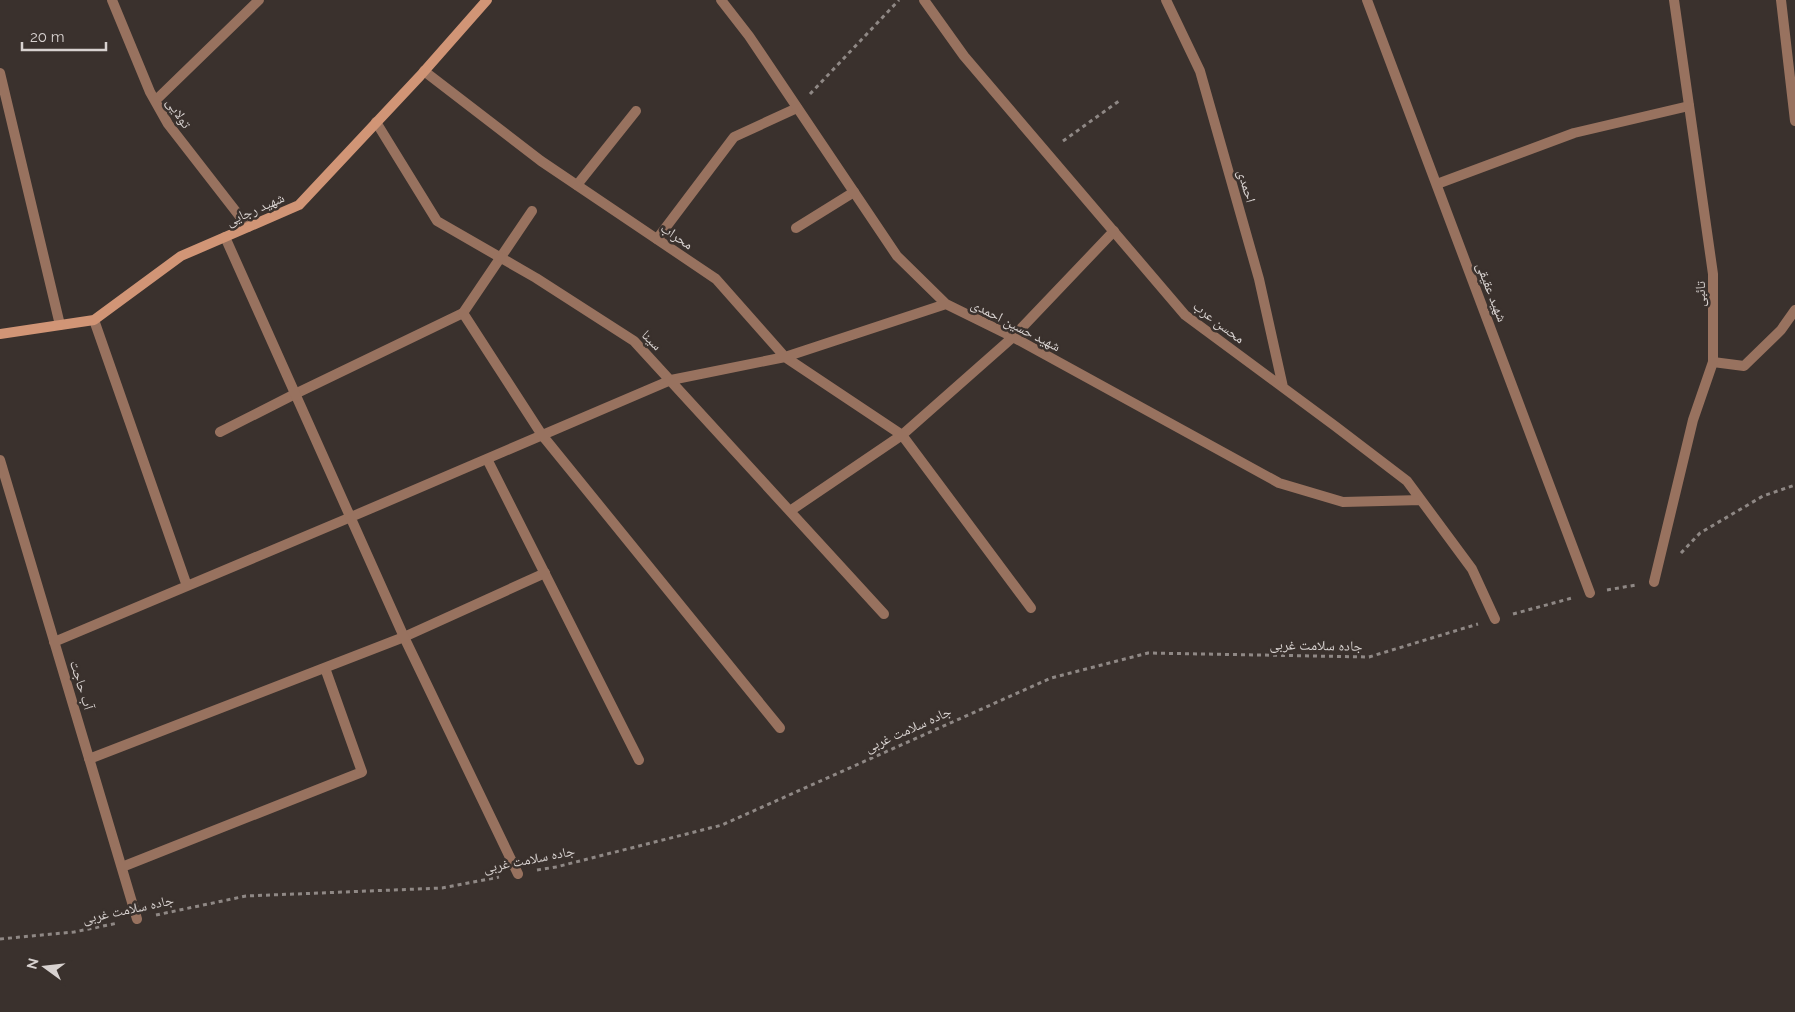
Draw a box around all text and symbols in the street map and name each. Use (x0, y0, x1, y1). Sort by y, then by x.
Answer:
scale bar (22, 20, 106, 52)
text: 20 m (30, 28, 65, 46)
street label: تولایی (162, 95, 195, 132)
street label: احمدی (1234, 168, 1259, 204)
street label: شهید رجایی (223, 189, 287, 230)
street label: محراب (657, 219, 696, 253)
street label: شهید عقیقی (1472, 260, 1511, 324)
street label: تائبی (1692, 281, 1709, 307)
street label: شهید حسین احمدی (968, 296, 1063, 355)
street label: محسن عرب (1190, 297, 1248, 347)
street label: سینا (638, 327, 665, 354)
street label: جاده سلامت غربی (1269, 636, 1363, 655)
street label: آب حاجت (67, 659, 97, 712)
street label: جاده سلامت غربی (862, 703, 954, 756)
street label: جاده سلامت غربی (482, 842, 576, 877)
street label: جاده سلامت غربی (81, 892, 175, 927)
north arrow (20, 942, 70, 992)
text: N (23, 956, 42, 971)

